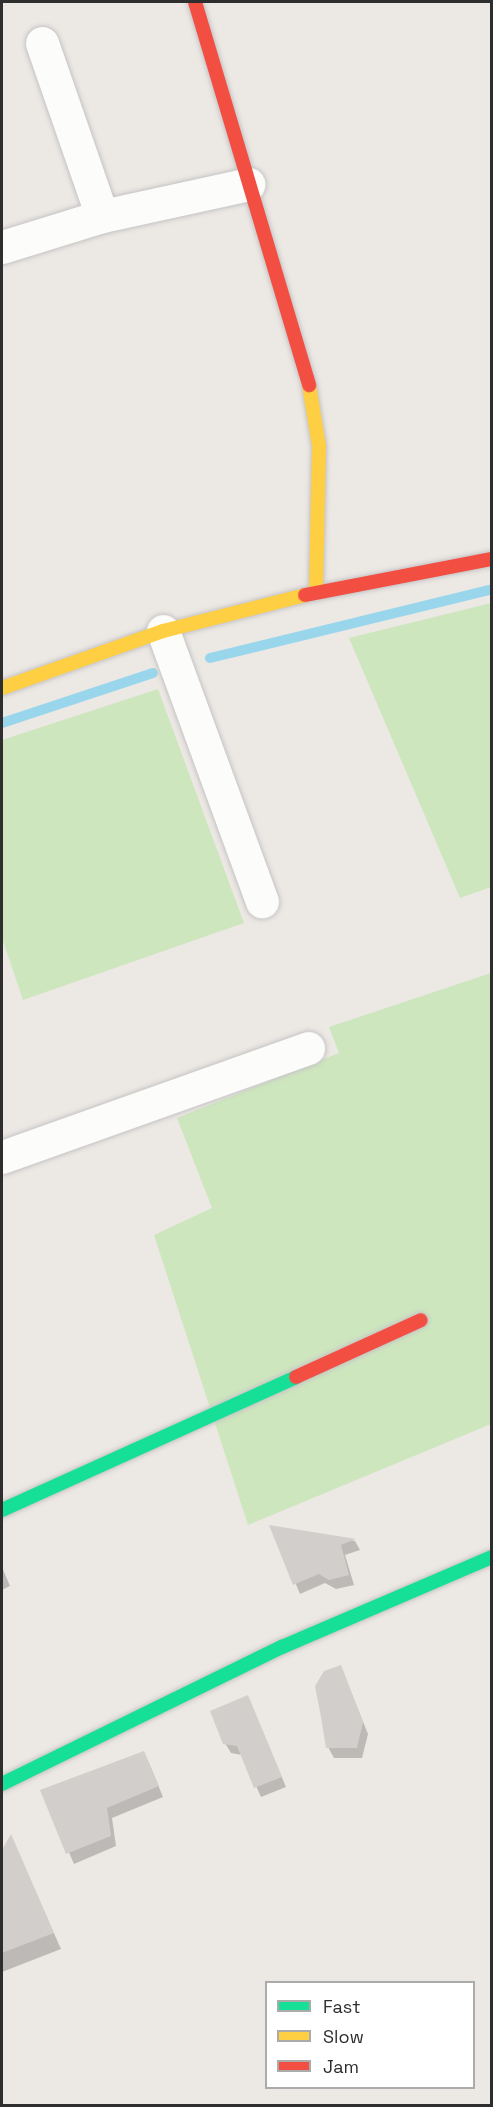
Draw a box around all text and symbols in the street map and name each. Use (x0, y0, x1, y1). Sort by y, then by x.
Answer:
legend (265, 1981, 475, 2089)
text: Fast (323, 1995, 360, 2018)
text: Slow (323, 2025, 364, 2048)
text: Jam (323, 2055, 359, 2078)

